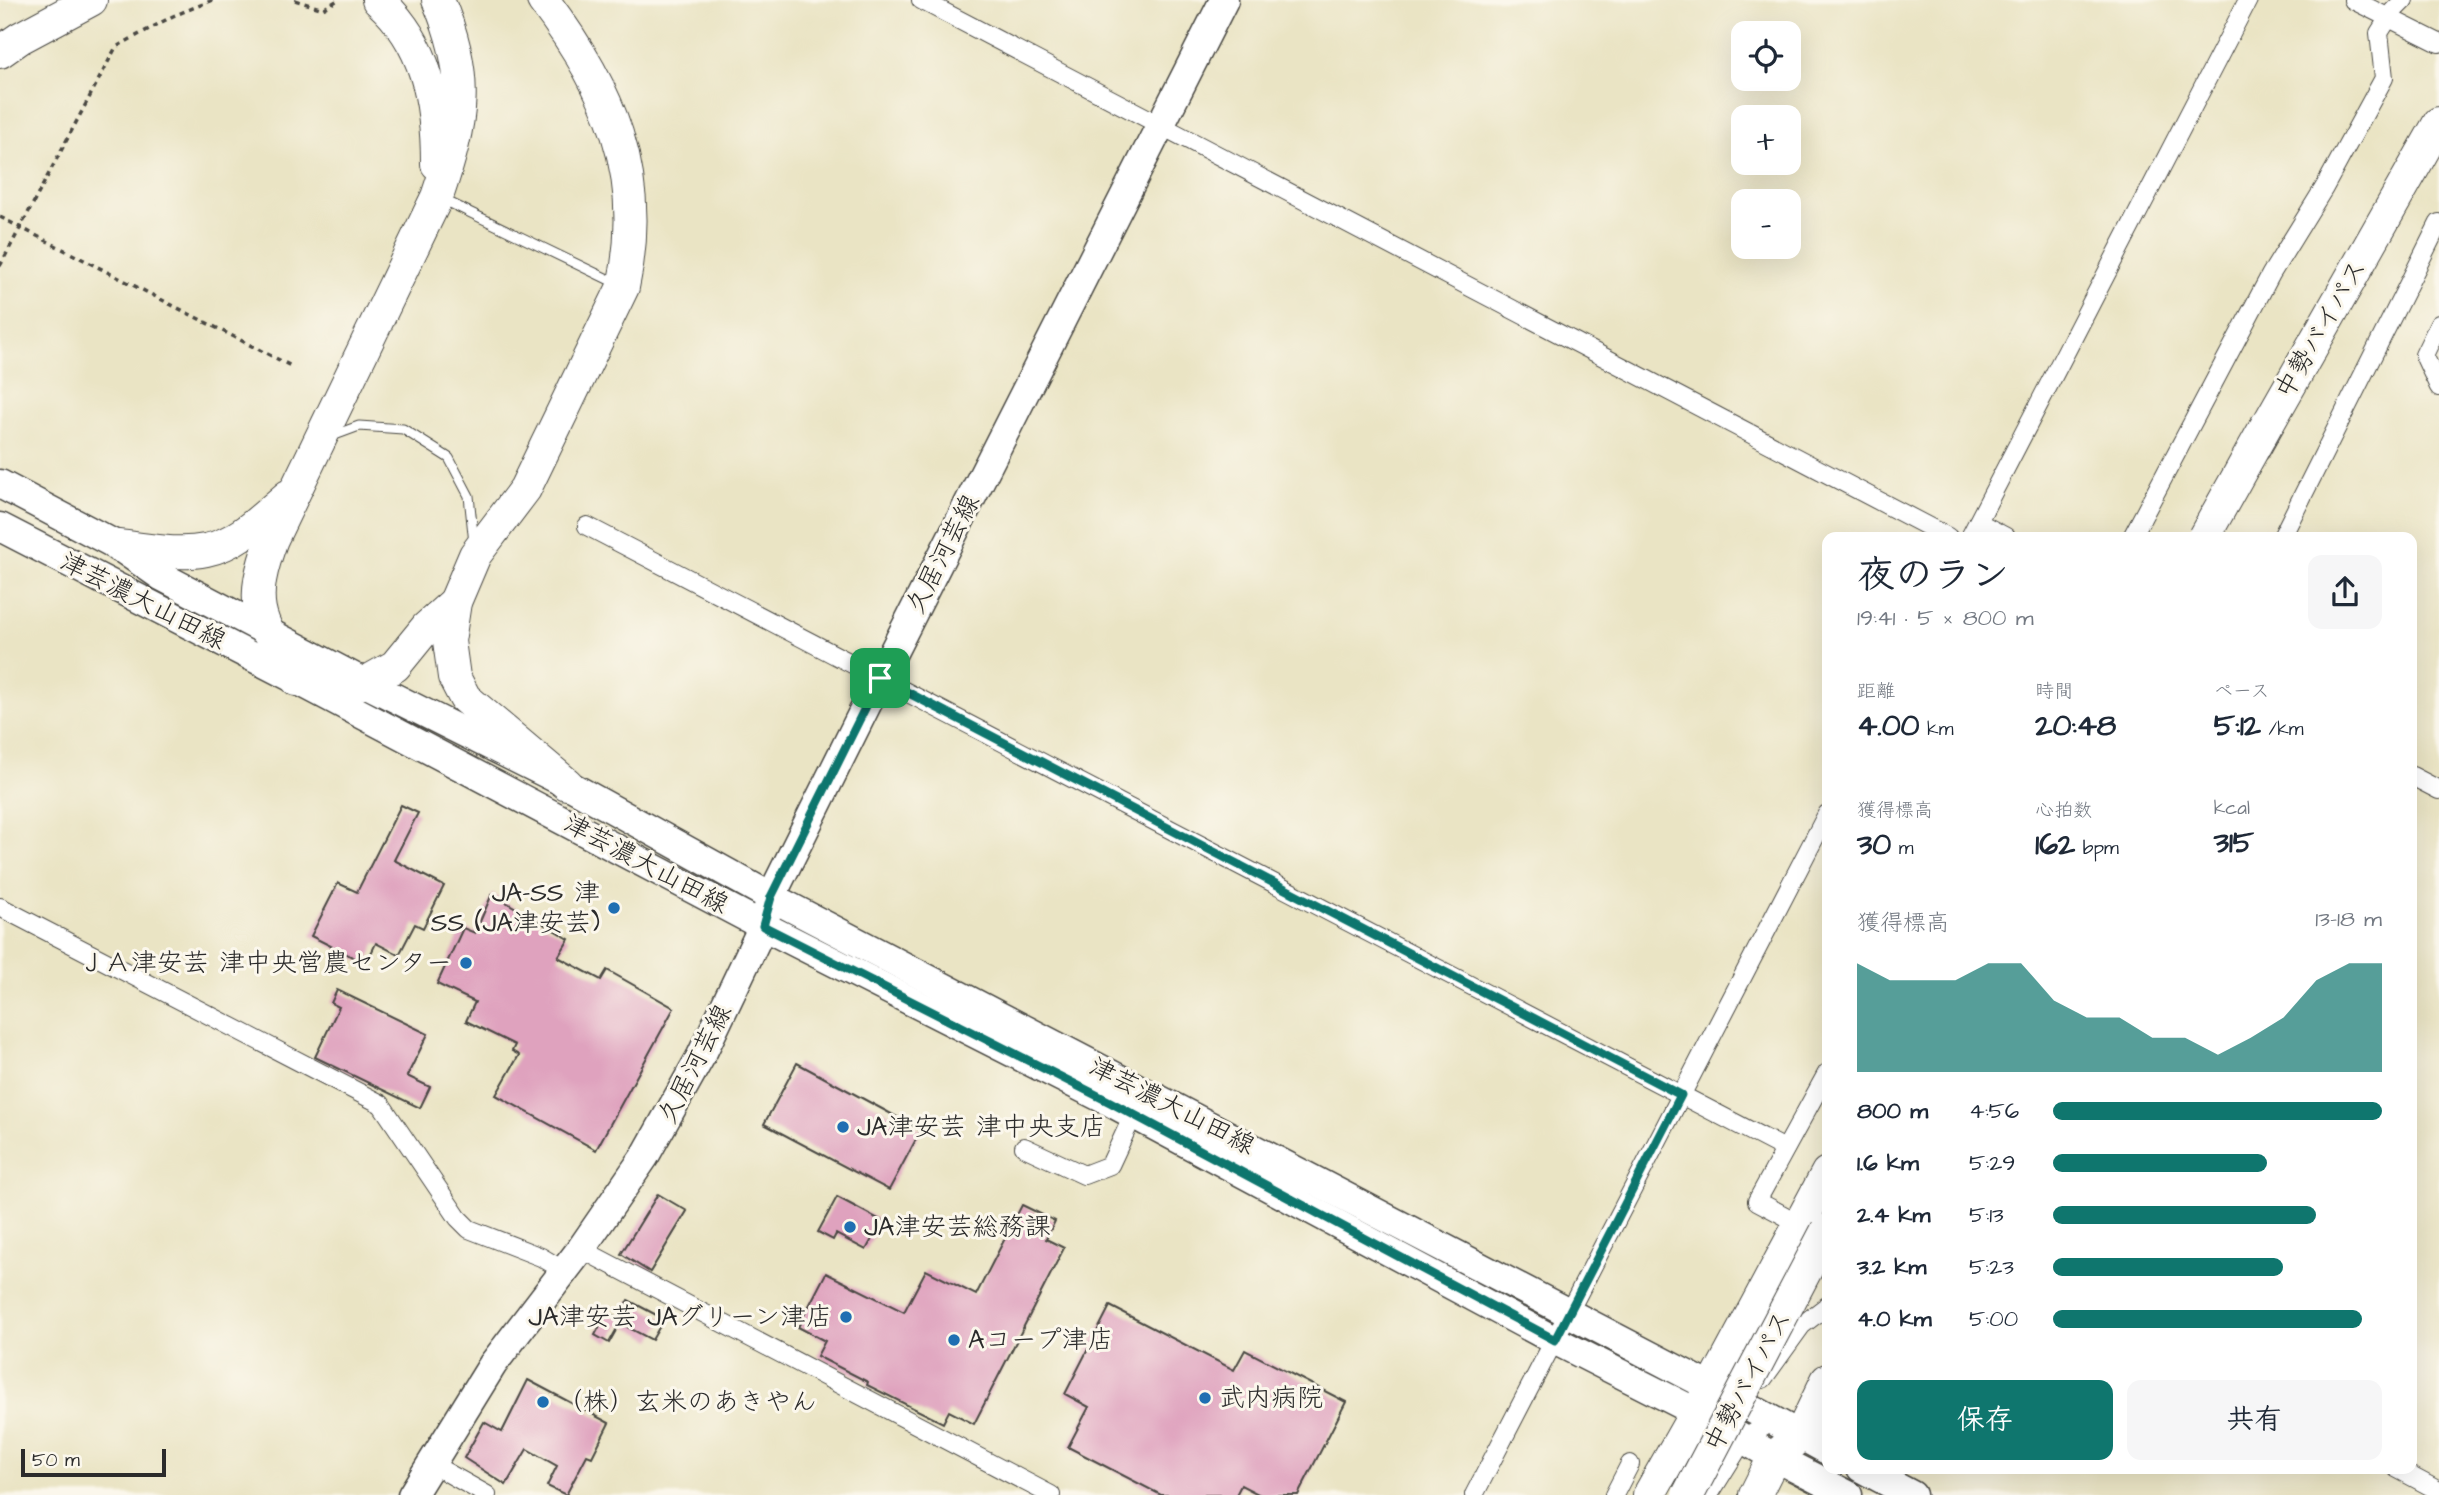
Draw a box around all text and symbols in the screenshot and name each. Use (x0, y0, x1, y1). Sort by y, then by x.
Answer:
map controls (1731, 21, 1801, 259)
button: locate (1731, 21, 1801, 91)
button: + (1731, 105, 1801, 175)
button: − (1731, 189, 1801, 259)
street label: 中勢バイパス (2267, 253, 2375, 405)
street label: 久居河芸線 (897, 488, 989, 620)
street label: 津芸濃大山田線 (54, 544, 232, 658)
text: 夜のラン (1857, 550, 2009, 602)
button: share (2308, 555, 2382, 629)
text: 19:41 · 5 × 800 m (1857, 602, 2034, 634)
pin (850, 648, 910, 708)
icon: arrive (861, 659, 899, 697)
text: 距離 (1857, 678, 1895, 705)
text: 時間 (2035, 678, 2073, 705)
text: ペース (2214, 678, 2270, 705)
text: 4.00 (1857, 705, 1920, 747)
text: 20:48 (2035, 705, 2116, 747)
text: 5:12 (2214, 705, 2261, 747)
text: km (1920, 716, 1954, 743)
text: /km (2261, 716, 2304, 743)
text: kcal (2214, 795, 2250, 822)
text: 獲得標高 (1857, 797, 1933, 824)
text: 心拍数 (2035, 797, 2092, 824)
street label: 津芸濃大山田線 (557, 805, 735, 923)
text: 315 (2214, 822, 2254, 864)
text: 30 (1857, 824, 1891, 866)
text: 162 (2035, 824, 2075, 866)
text: m (1891, 835, 1914, 862)
text: bpm (2075, 835, 2119, 862)
place label: JA-SS 津 SS (JA津安芸) (431, 875, 600, 941)
marker: JA-SS 津 SS (JA津安芸) (606, 900, 622, 916)
text: 13–18 m (2315, 903, 2382, 935)
text: 獲得標高 (1857, 907, 1949, 939)
place label: ＪＡ津安芸 津中央営農センター (79, 945, 452, 981)
marker: ＪＡ津安芸 津中央営農センター (458, 955, 474, 971)
street label: 久居河芸線 (649, 998, 741, 1130)
street label: 津芸濃大山田線 (1083, 1049, 1261, 1163)
text: 800 m (1857, 1095, 1928, 1127)
text: 4:56 (1969, 1095, 2019, 1127)
place label: JA津安芸 津中央支店 (857, 1109, 1106, 1145)
marker: JA津安芸 津中央支店 (835, 1119, 851, 1135)
text: 1.6 km (1857, 1147, 1919, 1179)
text: 5:29 (1969, 1147, 2015, 1179)
text: 2.4 km (1857, 1199, 1930, 1231)
text: 5:13 (1969, 1199, 2004, 1231)
place label: JA津安芸総務課 (864, 1209, 1050, 1245)
marker: JA津安芸総務課 (842, 1219, 858, 1235)
text: 3.2 km (1857, 1251, 1926, 1283)
text: 5:23 (1969, 1251, 2014, 1283)
place label: JA津安芸 JAグリーン津店 (528, 1299, 832, 1335)
text: 4.0 km (1857, 1303, 1932, 1335)
text: 5:00 (1969, 1303, 2018, 1335)
street label: 中勢バイパス (1696, 1304, 1800, 1458)
marker: JA津安芸 JAグリーン津店 (838, 1309, 854, 1325)
place label: Aコープ津店 (968, 1322, 1114, 1358)
marker: Aコープ津店 (946, 1332, 962, 1348)
place label: 武内病院 (1219, 1380, 1323, 1416)
button: 保存 (1857, 1380, 2113, 1460)
button: 共有 (2127, 1380, 2382, 1460)
place label: （株）玄米のあきやん (557, 1384, 817, 1420)
marker: 武内病院 (1197, 1390, 1213, 1406)
marker: （株）玄米のあきやん (535, 1394, 551, 1410)
scale bar (21, 1446, 166, 1478)
text: 50 m (32, 1447, 80, 1474)

